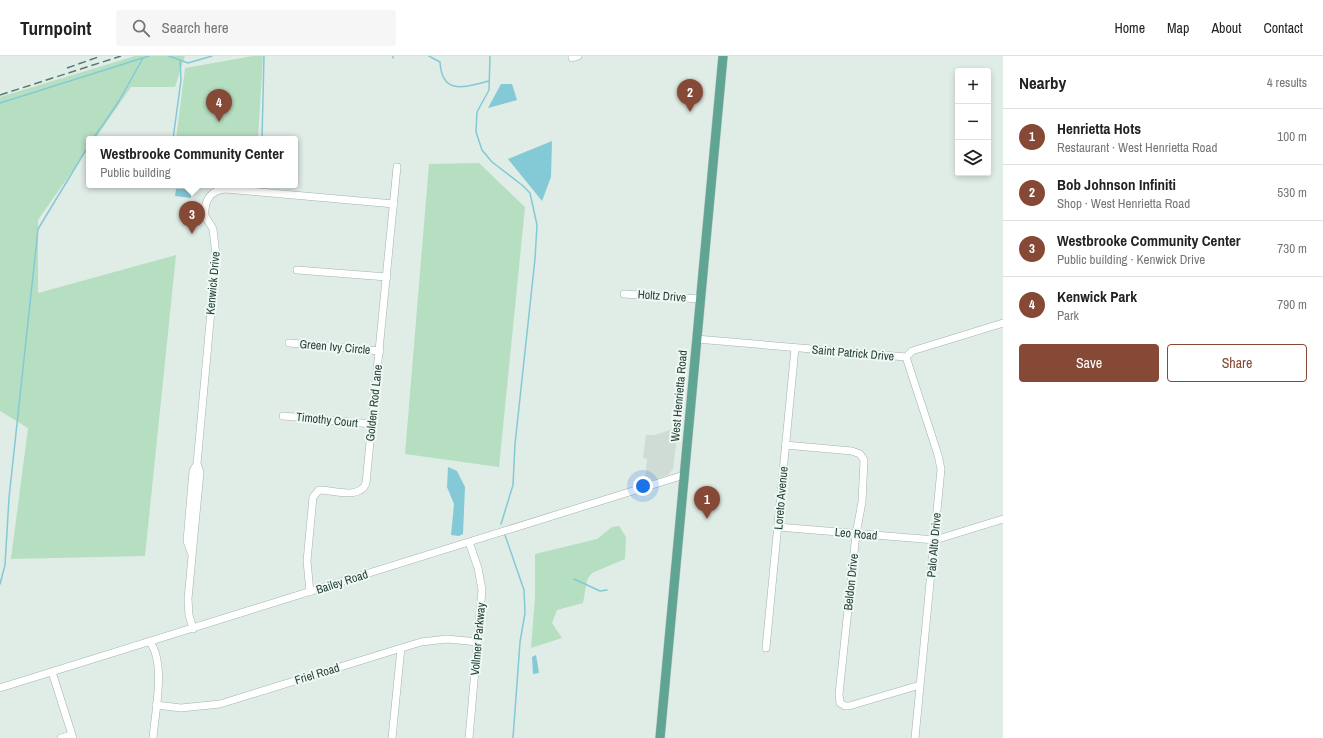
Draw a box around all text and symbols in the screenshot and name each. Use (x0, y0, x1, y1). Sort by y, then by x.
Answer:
search box (116, 10, 396, 46)
text: Turnpoint (20, 15, 92, 41)
icon: search (130, 17, 152, 39)
text: Search here (162, 17, 229, 38)
text: Home (1114, 19, 1145, 37)
text: Map (1167, 19, 1189, 37)
text: About (1211, 19, 1241, 37)
text: Contact (1263, 19, 1303, 37)
map controls (955, 68, 991, 176)
button: + (955, 68, 991, 104)
text: Nearby (1019, 71, 1066, 94)
text: 4 results (1267, 74, 1307, 91)
pin: 2 (677, 79, 703, 112)
pin: 4 (206, 89, 232, 122)
button: − (955, 104, 991, 140)
text: Henrietta Hots (1057, 118, 1141, 139)
text: 1 (1029, 128, 1035, 145)
text: 100 m (1277, 128, 1307, 145)
popup (86, 136, 298, 188)
text: Restaurant · West Henrietta Road (1057, 139, 1217, 156)
button: layers (955, 140, 991, 176)
text: Westbrooke Community Center (100, 143, 284, 164)
text: Public building (100, 164, 171, 181)
text: Bob Johnson Infiniti (1057, 174, 1176, 195)
text: 2 (1029, 184, 1035, 201)
text: 530 m (1277, 184, 1307, 201)
text: Shop · West Henrietta Road (1057, 195, 1190, 212)
pin: 3 (179, 201, 205, 234)
text: Westbrooke Community Center (1057, 230, 1241, 251)
text: 3 (1029, 240, 1035, 257)
text: 730 m (1277, 240, 1307, 257)
street label: Kenwick Drive (202, 251, 224, 315)
text: Public building · Kenwick Drive (1057, 251, 1205, 268)
street label: Holtz Drive (637, 286, 687, 306)
text: Kenwick Park (1057, 286, 1137, 307)
text: 4 (1029, 296, 1035, 313)
text: 790 m (1277, 296, 1307, 313)
text: Park (1057, 307, 1079, 324)
street label: Green Ivy Circle (299, 336, 371, 358)
street label: Saint Patrick Drive (811, 341, 895, 365)
button: Save (1019, 344, 1159, 382)
button: Share (1167, 344, 1307, 382)
street label: West Henrietta Road (667, 350, 691, 442)
street label: Golden Rod Lane (362, 364, 386, 442)
street label: Timothy Court (295, 409, 359, 431)
street label: Loreto Avenue (770, 466, 792, 530)
your location (633, 476, 653, 496)
pin: 1 (694, 486, 720, 519)
street label: Palo Alto Drive (923, 512, 945, 578)
street label: Leo Road (834, 524, 878, 544)
street label: Beldon Drive (840, 553, 862, 611)
street label: Bailey Road (314, 566, 370, 598)
street label: Vollmer Parkway (467, 602, 489, 676)
street label: Friel Road (293, 660, 341, 688)

